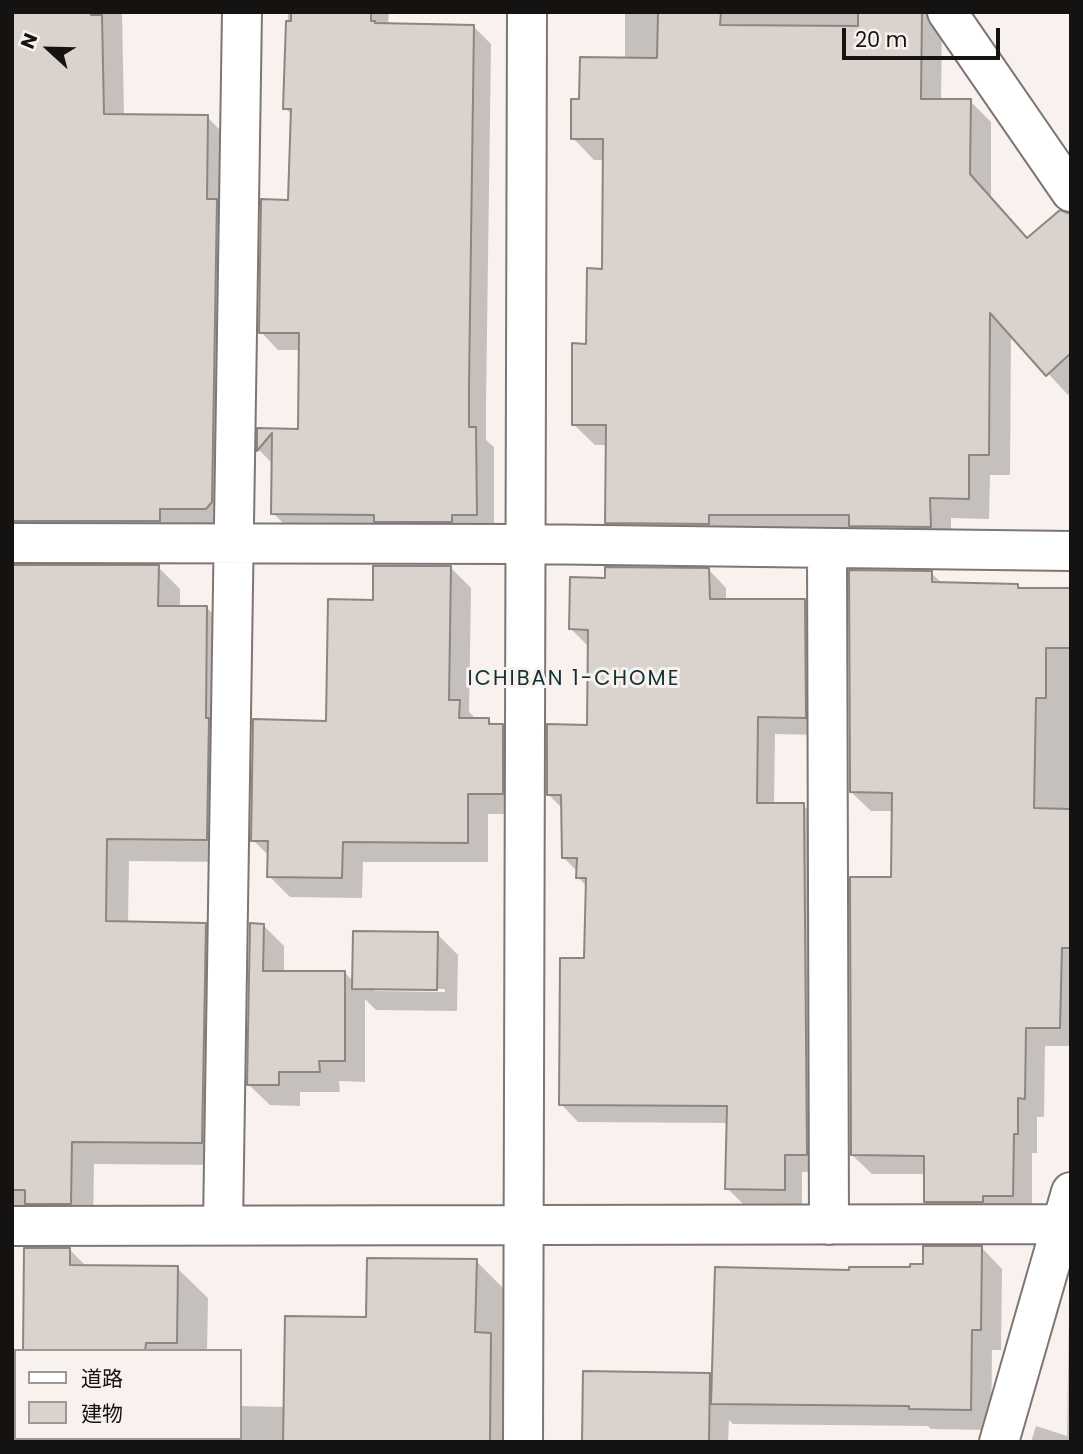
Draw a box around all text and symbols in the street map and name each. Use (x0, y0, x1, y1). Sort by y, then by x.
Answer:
north arrow (14, 14, 84, 84)
scale bar (845, 14, 1002, 58)
text: 20 m (855, 25, 908, 54)
text: N (14, 29, 44, 53)
district label: ICHIBAN 1-CHOME (469, 667, 679, 693)
legend (14, 1349, 242, 1440)
text: 道路 (81, 1364, 123, 1393)
text: 建物 (81, 1399, 123, 1428)

